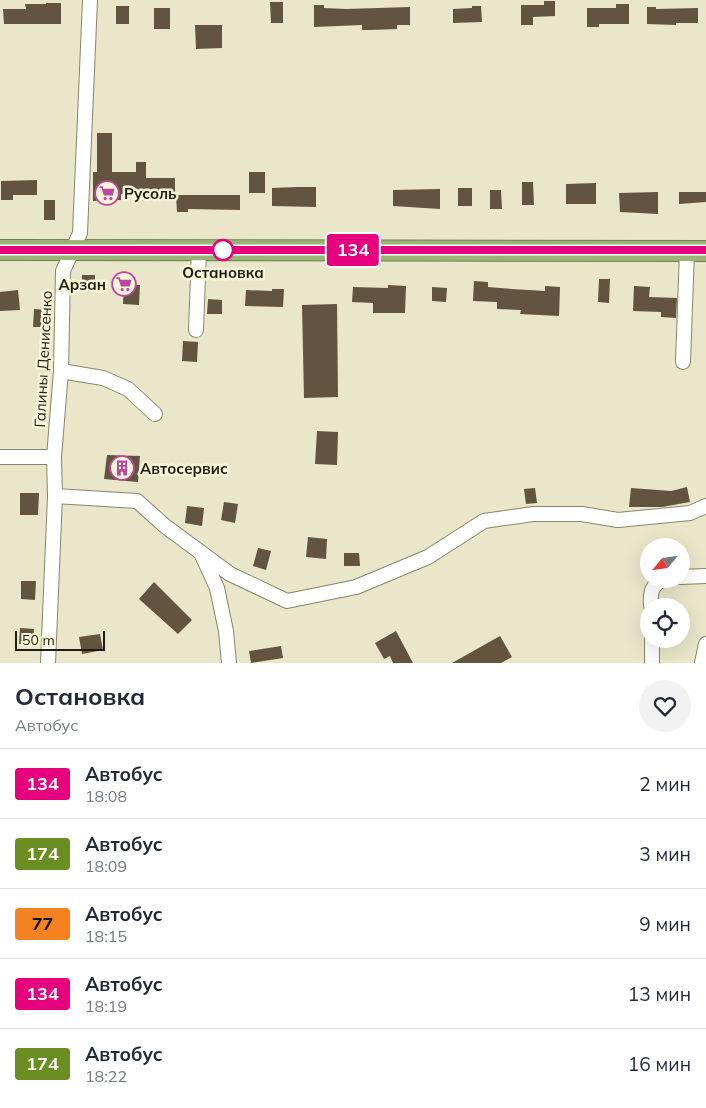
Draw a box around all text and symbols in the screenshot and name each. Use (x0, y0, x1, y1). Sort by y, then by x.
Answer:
supermarket icon: Русоль (94, 180, 120, 206)
place label: Русоль (124, 184, 177, 203)
line badge: 134 (324, 234, 382, 266)
text: 134 (337, 238, 369, 261)
marker: Остановка (212, 239, 234, 261)
place label: Остановка (182, 263, 264, 282)
supermarket icon: Арзан (111, 271, 137, 297)
place label: Арзан (59, 275, 106, 294)
street label: Галины Денисенко (30, 290, 56, 428)
building icon: Автосервис (109, 455, 135, 481)
place label: Автосервис (140, 459, 228, 478)
north arrow (640, 538, 690, 588)
map controls (640, 538, 690, 648)
button: locate (640, 598, 690, 648)
scale bar (15, 628, 105, 651)
text: 50 m (22, 631, 55, 649)
button: heart (639, 680, 691, 732)
text: Остановка (15, 681, 145, 711)
text: Автобус (15, 715, 78, 735)
text: Автобус (85, 762, 163, 786)
text: 134 (26, 772, 59, 795)
text: 2 мин (639, 772, 691, 796)
text: 18:08 (85, 786, 127, 806)
text: Автобус (85, 832, 163, 856)
text: 174 (26, 842, 59, 865)
text: 3 мин (639, 842, 691, 866)
text: 18:09 (85, 856, 127, 876)
text: Автобус (85, 902, 163, 926)
text: 77 (32, 912, 53, 935)
text: 9 мин (639, 912, 691, 936)
text: 18:15 (85, 926, 127, 946)
text: Автобус (85, 972, 163, 996)
text: 134 (26, 982, 59, 1005)
text: 13 мин (628, 982, 691, 1006)
text: 18:19 (85, 996, 127, 1016)
text: Автобус (85, 1042, 163, 1066)
text: 174 (26, 1052, 59, 1075)
text: 16 мин (628, 1052, 691, 1076)
text: 18:22 (85, 1066, 127, 1086)

